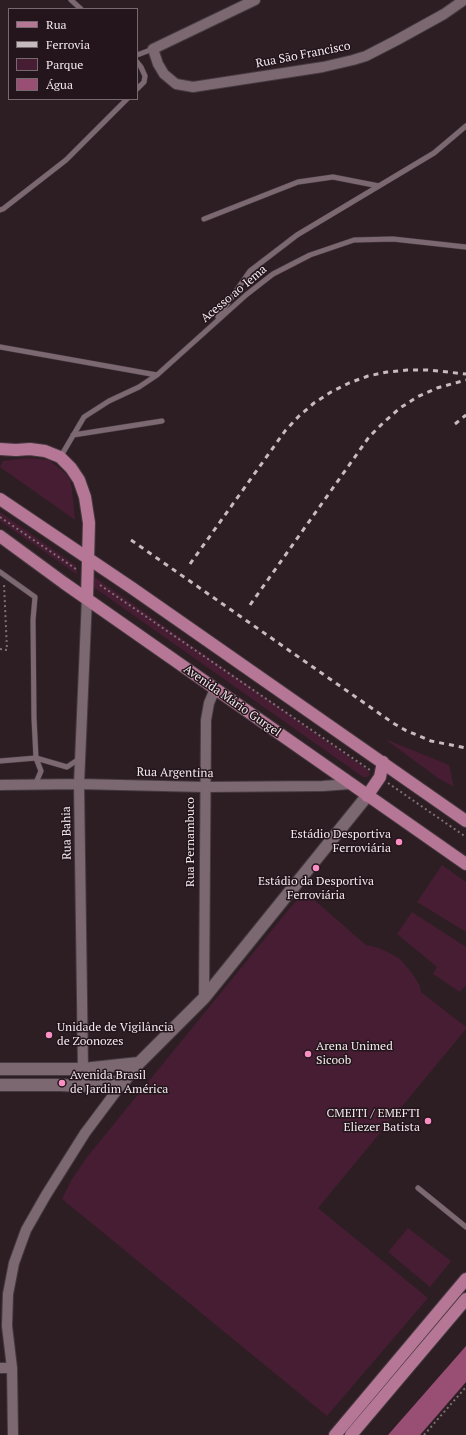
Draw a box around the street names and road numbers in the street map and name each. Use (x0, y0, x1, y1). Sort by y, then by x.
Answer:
street label: Rua São Francisco (254, 39, 352, 71)
street label: Acesso ao Iema (198, 262, 270, 326)
street label: Avenida Mário Gurgel (181, 662, 283, 740)
street label: Rua Argentina (136, 765, 214, 781)
street label: Rua Pernambuco (184, 797, 198, 887)
street label: Rua Bahia (59, 806, 75, 860)

